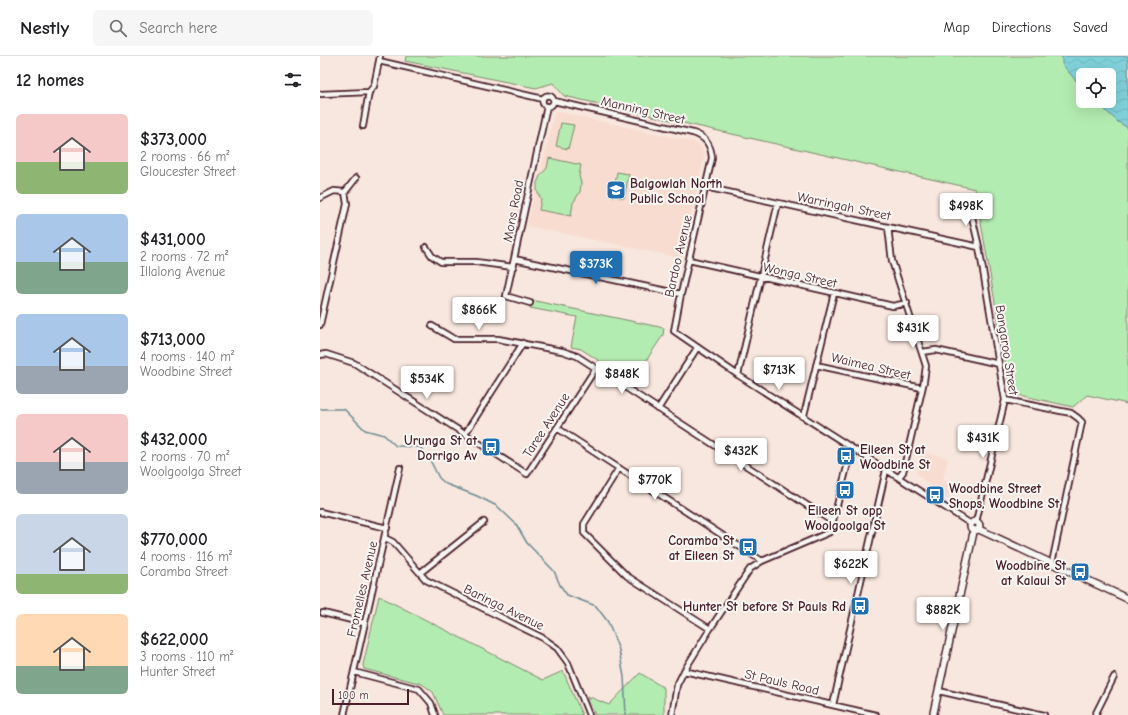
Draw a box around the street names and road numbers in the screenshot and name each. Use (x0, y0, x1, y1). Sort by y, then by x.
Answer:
street label: Manning Street (599, 93, 688, 127)
street label: Mons Road (500, 179, 526, 243)
street label: Warringah Street (796, 189, 893, 223)
street label: Bardoo Avenue (661, 213, 695, 299)
street label: Wonga Street (762, 259, 840, 291)
street label: Bangaroo Street (992, 304, 1022, 397)
street label: Waimea Street (830, 350, 913, 383)
street label: Taree Avenue (520, 389, 573, 460)
street label: Fromelles Avenue (344, 539, 380, 638)
street label: Baringa Avenue (461, 581, 547, 633)
street label: St Pauls Road (743, 666, 821, 698)

